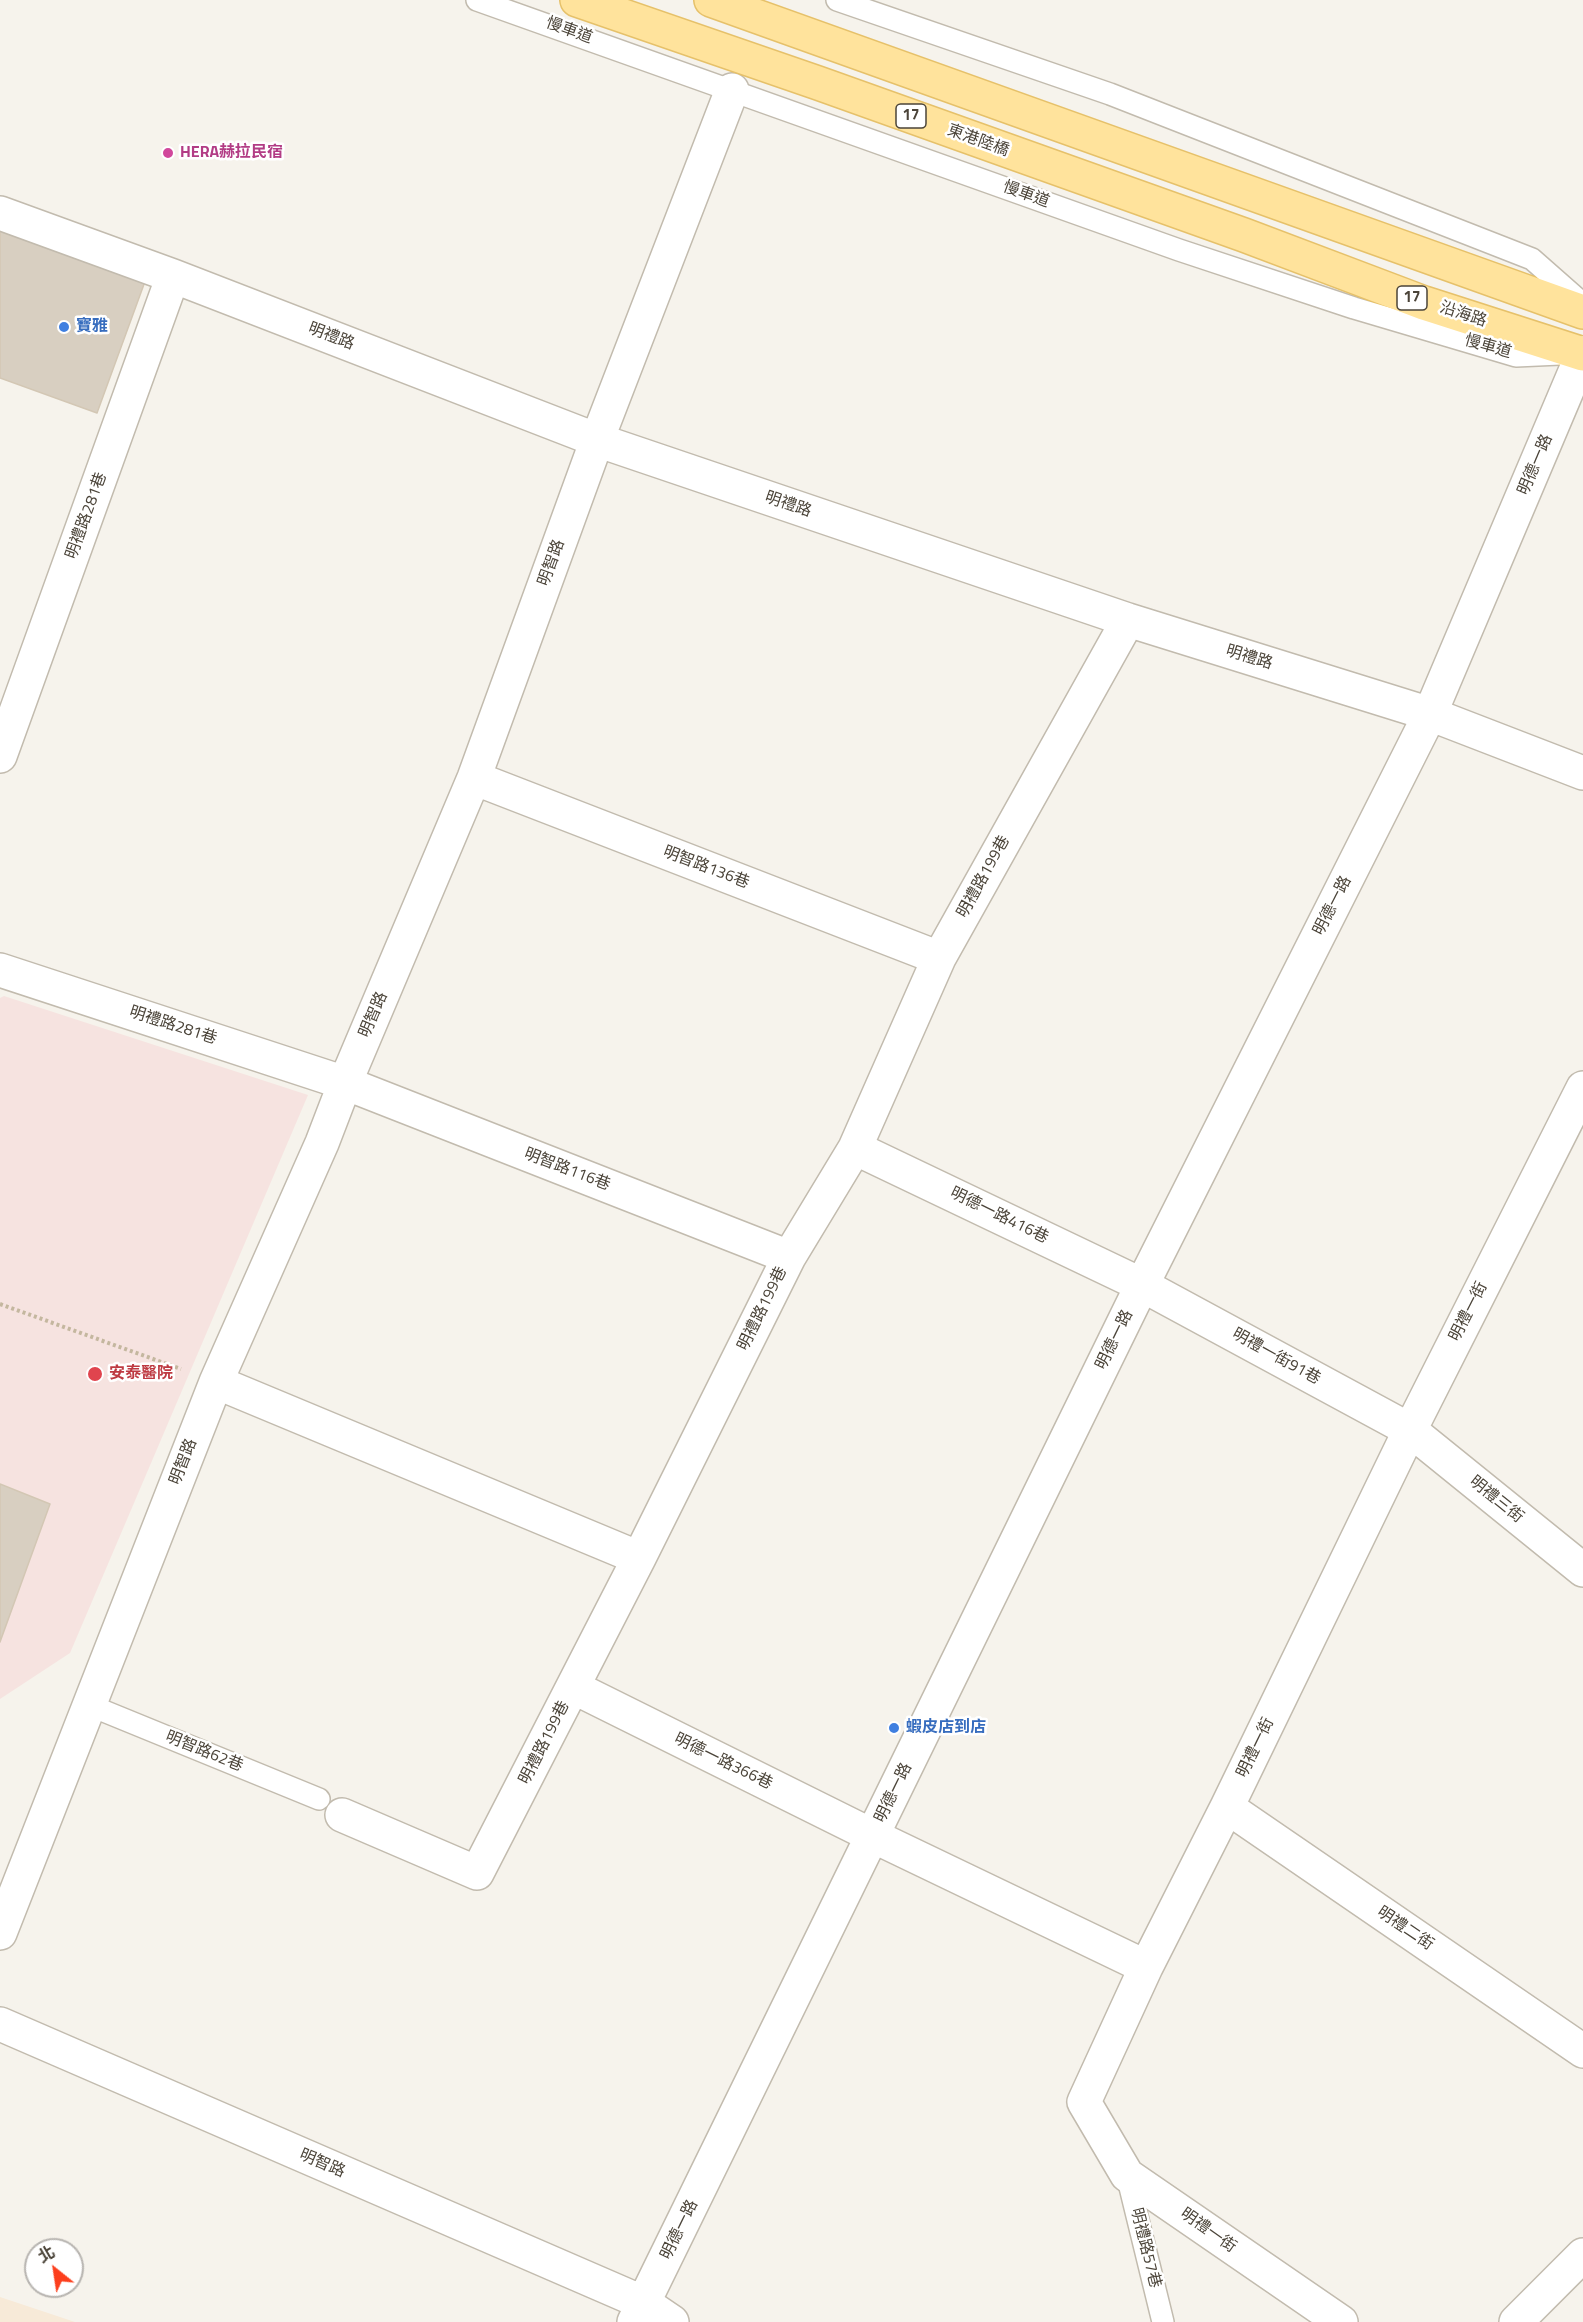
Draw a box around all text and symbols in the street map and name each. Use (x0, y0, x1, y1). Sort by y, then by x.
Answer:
street label: 慢車道 (543, 14, 595, 48)
road number: 17 (896, 104, 926, 128)
street label: 東港陸橋 (945, 121, 1011, 161)
place label: HERA赫拉民宿 (180, 143, 283, 163)
marker: HERA赫拉民宿 (161, 146, 175, 160)
street label: 慢車道 (1000, 178, 1052, 212)
road number: 17 (1397, 286, 1427, 310)
street label: 沿海路 (1437, 298, 1489, 332)
place label: 寶雅 (76, 317, 108, 337)
street label: 明禮路 (305, 319, 357, 355)
marker: 寶雅 (57, 320, 71, 334)
street label: 慢車道 (1462, 331, 1514, 363)
street label: 明德一路 (1515, 432, 1557, 498)
street label: 明禮路281巷 (62, 470, 112, 562)
street label: 明禮路 (762, 488, 814, 522)
street label: 明智路 (535, 537, 569, 589)
street label: 明禮路 (1223, 642, 1275, 674)
street label: 明禮路199巷 (954, 833, 1014, 921)
street label: 明智路136巷 (660, 843, 752, 893)
street label: 明德一路 (1310, 873, 1356, 939)
street label: 明智路 (356, 989, 392, 1041)
street label: 明禮路281巷 (127, 1003, 219, 1049)
street label: 明智路116巷 (521, 1145, 613, 1195)
street label: 明德一路416巷 (947, 1184, 1051, 1248)
street label: 明禮路199巷 (734, 1264, 792, 1354)
street label: 明禮一街 (1446, 1279, 1492, 1345)
street label: 明德一路 (1092, 1307, 1138, 1373)
street label: 明禮一街91巷 (1229, 1325, 1323, 1389)
place label: 安泰醫院 (109, 1364, 173, 1384)
marker: 安泰醫院 (86, 1365, 104, 1383)
street label: 明智路 (166, 1436, 202, 1488)
street label: 明禮三街 (1465, 1472, 1527, 1528)
street label: 明禮路199巷 (516, 1698, 574, 1788)
street label: 明禮一街 (1233, 1715, 1279, 1781)
place label: 蝦皮店到店 (906, 1718, 986, 1738)
marker: 蝦皮店到店 (887, 1721, 901, 1735)
street label: 明智路62巷 (162, 1728, 246, 1776)
street label: 明德一路366巷 (671, 1730, 775, 1794)
street label: 明德一路 (871, 1760, 917, 1826)
street label: 明禮二街 (1373, 1903, 1437, 1955)
street label: 明智路 (296, 2146, 348, 2182)
street label: 明德一路 (657, 2197, 703, 2263)
street label: 明禮一街 (1176, 2205, 1240, 2257)
street label: 明禮路57巷 (1126, 2206, 1164, 2290)
north arrow (24, 2238, 84, 2298)
text: 北 (33, 2240, 59, 2269)

